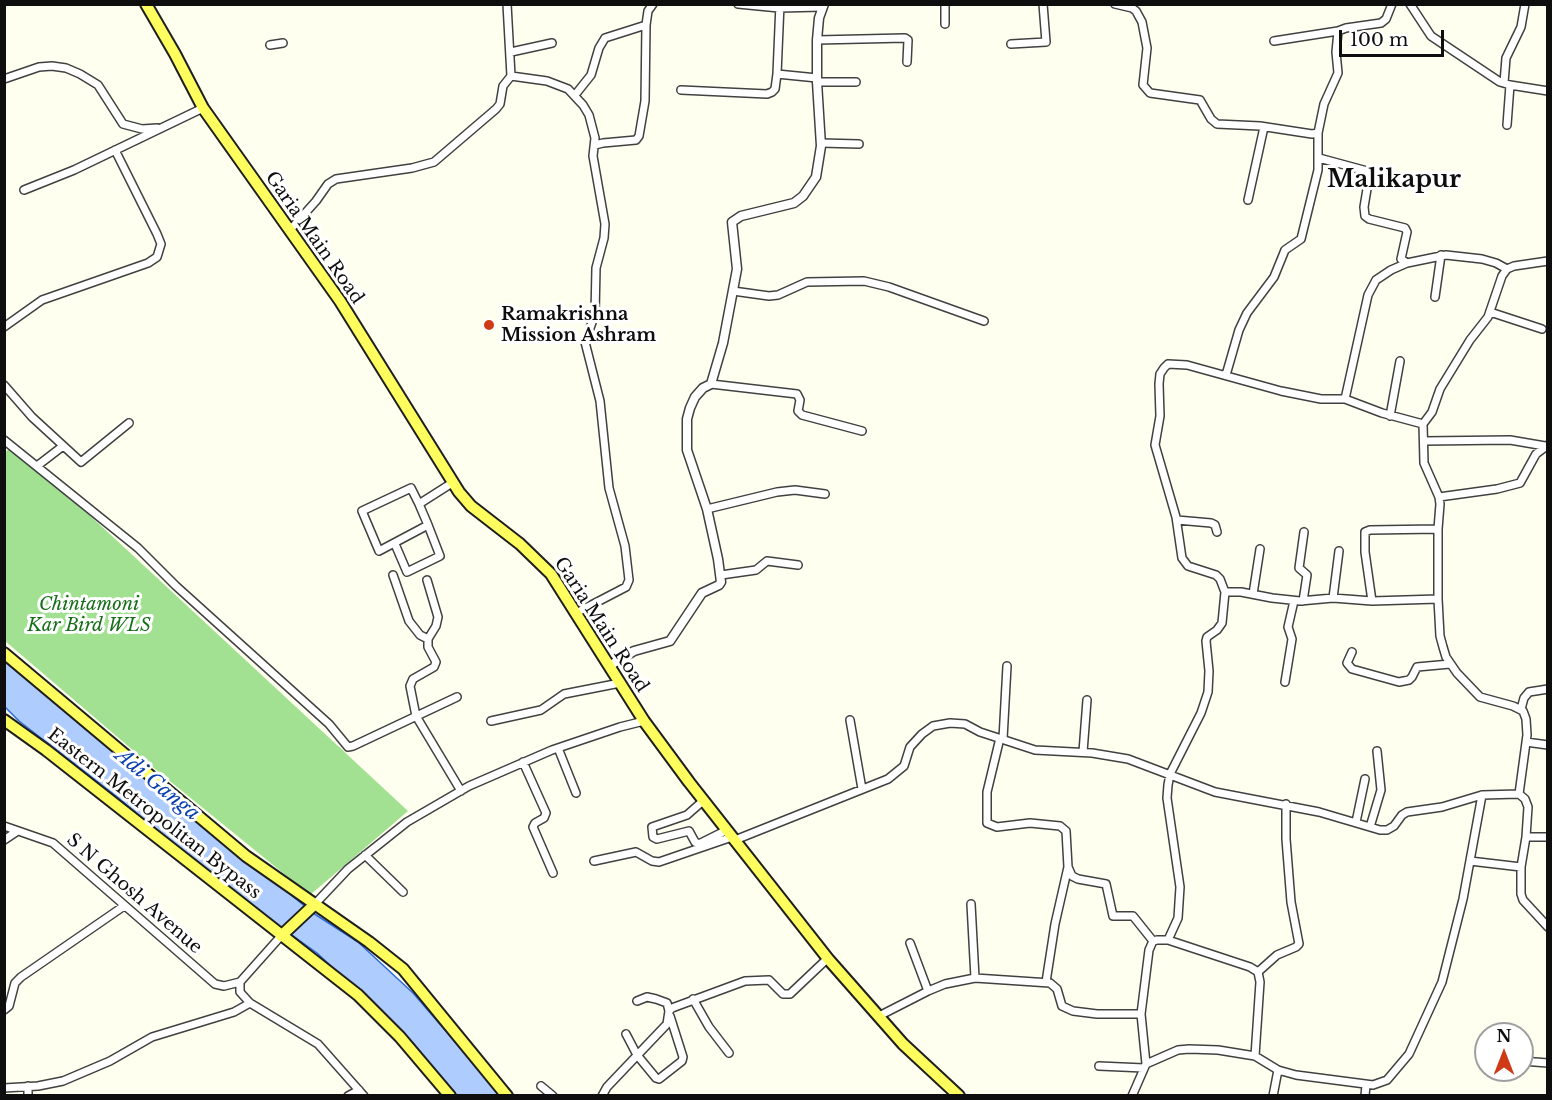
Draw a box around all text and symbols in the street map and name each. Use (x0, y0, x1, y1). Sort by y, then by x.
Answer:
scale bar (1342, 18, 1447, 56)
text: 100 m (1350, 29, 1408, 51)
district label: Malikapur (1327, 166, 1461, 194)
street label: Garia Main Road (260, 168, 368, 308)
place label: Ramakrishna Mission Ashram (501, 304, 656, 346)
marker: Ramakrishna Mission Ashram (482, 318, 496, 332)
street label: Garia Main Road (549, 553, 653, 697)
park label: Chintamoni Kar Bird WLS (27, 594, 151, 636)
street label: Eastern Metropolitan Bypass (43, 724, 265, 904)
water label: Adi Ganga (110, 744, 204, 826)
street label: S N Ghosh Avenue (62, 829, 206, 959)
north arrow (1474, 1022, 1534, 1082)
text: N (1496, 1026, 1512, 1046)

